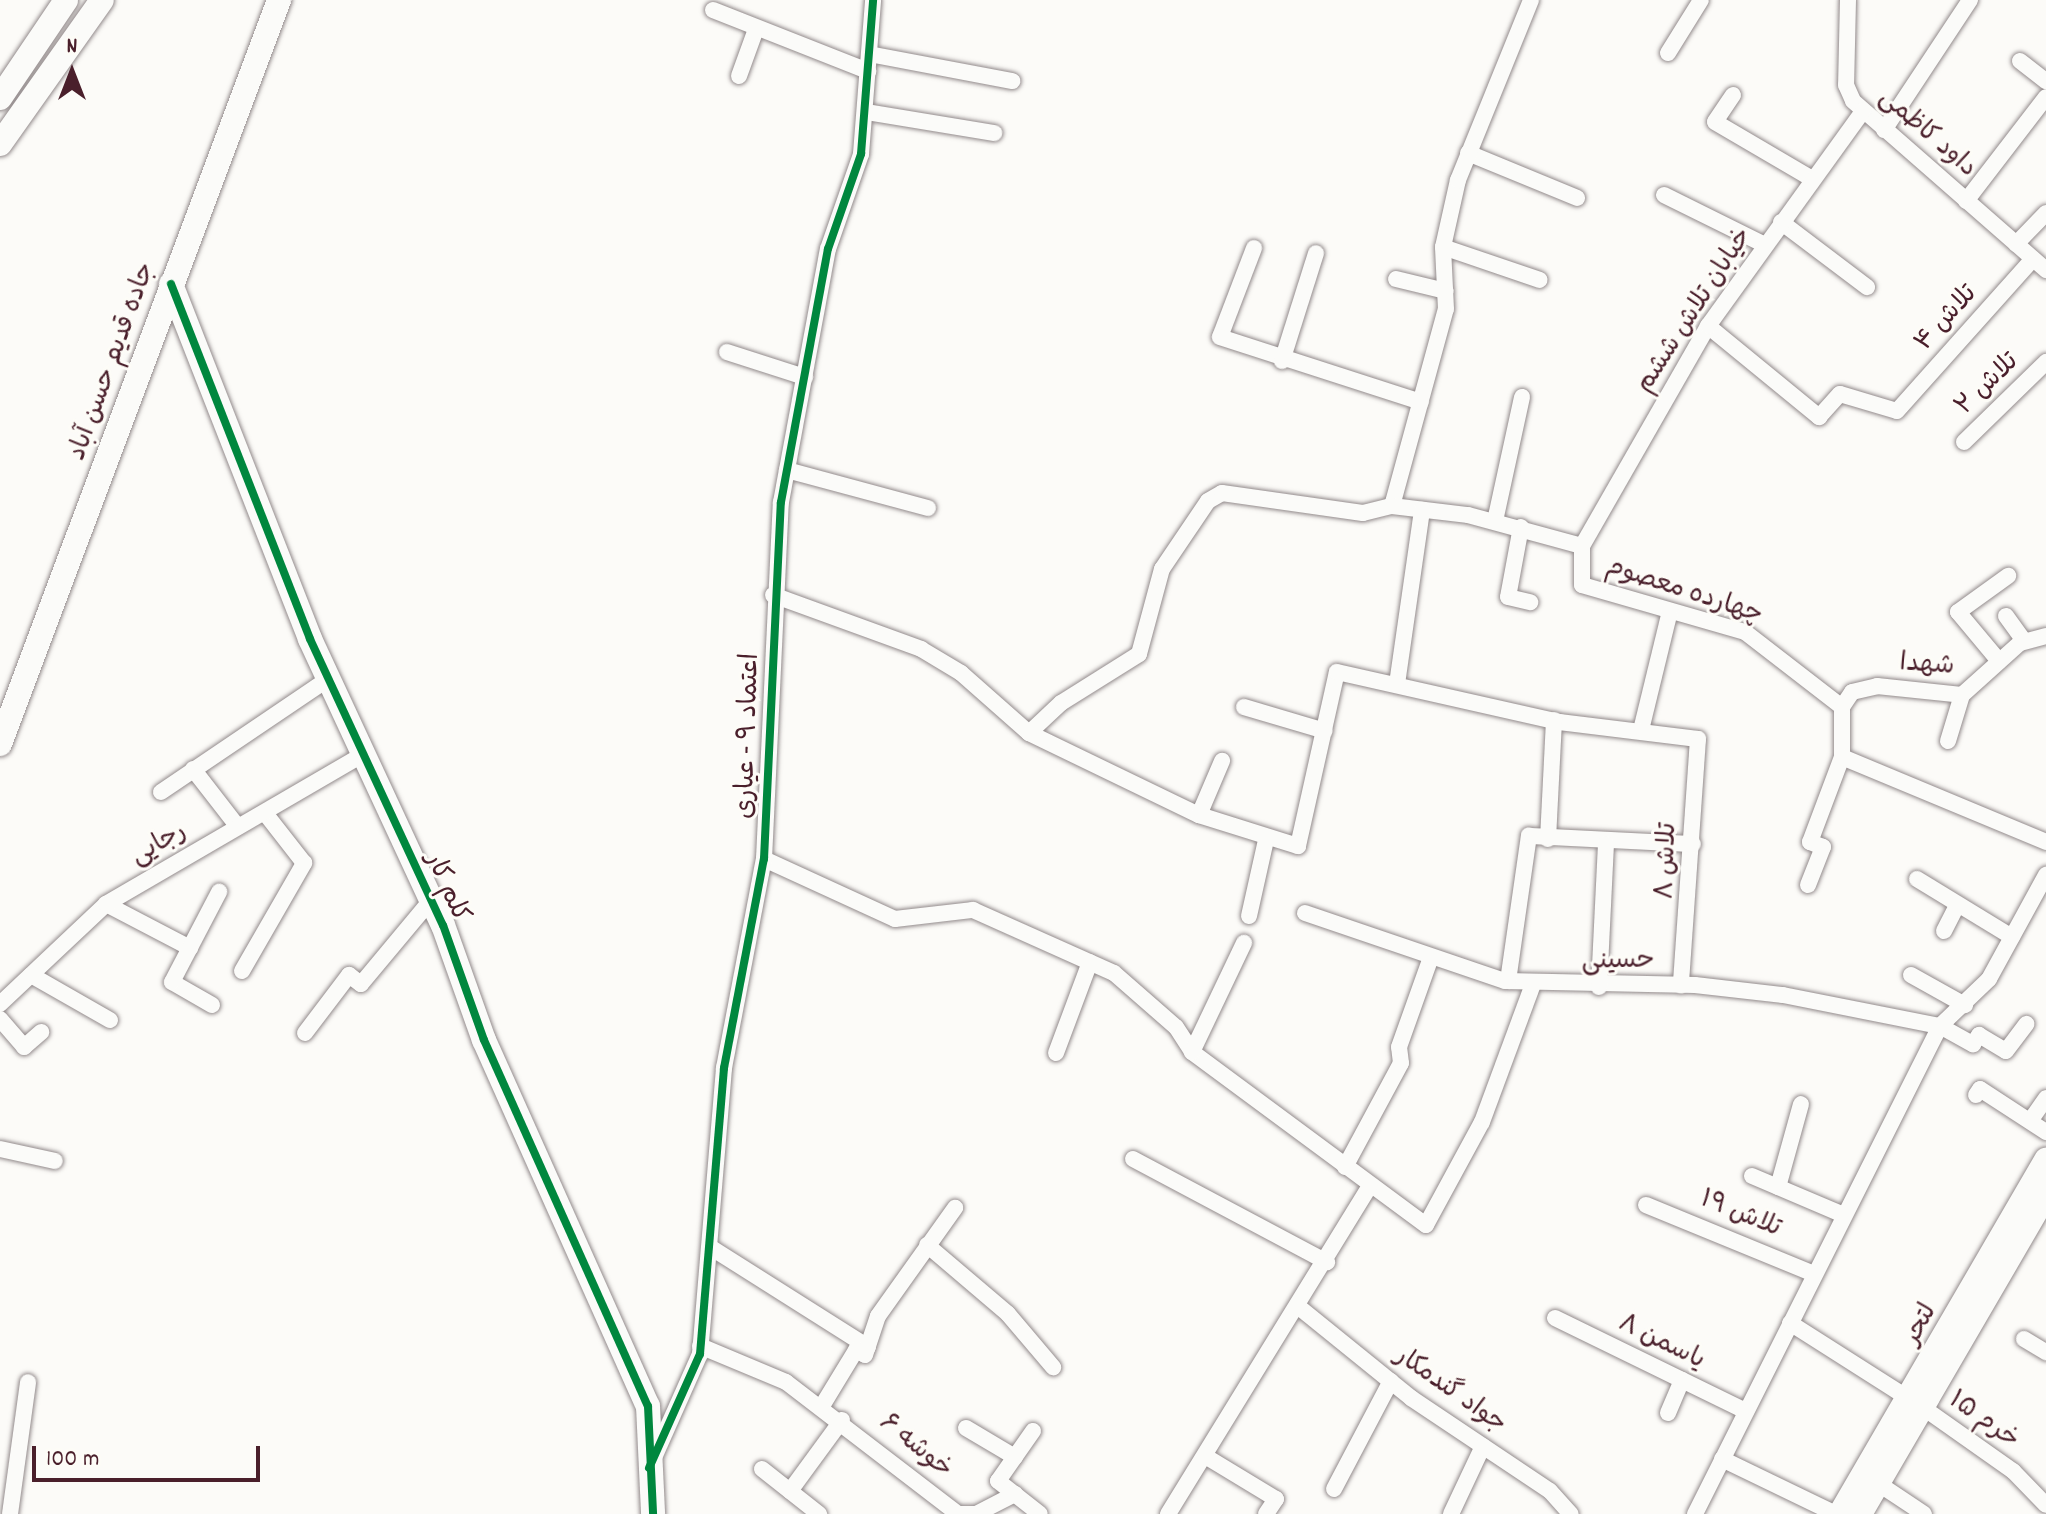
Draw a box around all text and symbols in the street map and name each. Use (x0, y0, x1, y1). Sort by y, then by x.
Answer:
north arrow (32, 32, 112, 112)
text: N (67, 32, 77, 63)
street label: داود کاظمی (1872, 83, 1982, 185)
street label: خیابان تلاش ششم (1630, 223, 1760, 399)
street label: جاده قدیم حسن آباد (63, 259, 163, 465)
street label: تلاش ۴ (1909, 279, 1985, 359)
street label: تلاش ۲ (1950, 347, 2026, 423)
street label: چهارده معصوم (1602, 552, 1766, 632)
street label: شهدا (1899, 649, 1955, 683)
street label: اعتماد ۹ - عیاری (731, 653, 767, 819)
street label: رجایی (126, 817, 192, 873)
street label: تلاش ۸ (1651, 822, 1685, 900)
street label: کلم کار (417, 848, 475, 928)
street label: حسینی (1581, 946, 1655, 978)
street label: تلاش ۱۹ (1695, 1185, 1785, 1245)
street label: لتحر (1897, 1299, 1945, 1351)
street label: یاسمن ۸ (1613, 1309, 1709, 1377)
street label: جواد گندمکار (1388, 1341, 1512, 1441)
street label: خرم ۱۵ (1942, 1385, 2024, 1457)
street label: خوشه ۶ (872, 1408, 958, 1486)
scale bar (36, 1430, 264, 1480)
text: 100 m (46, 1443, 99, 1477)

